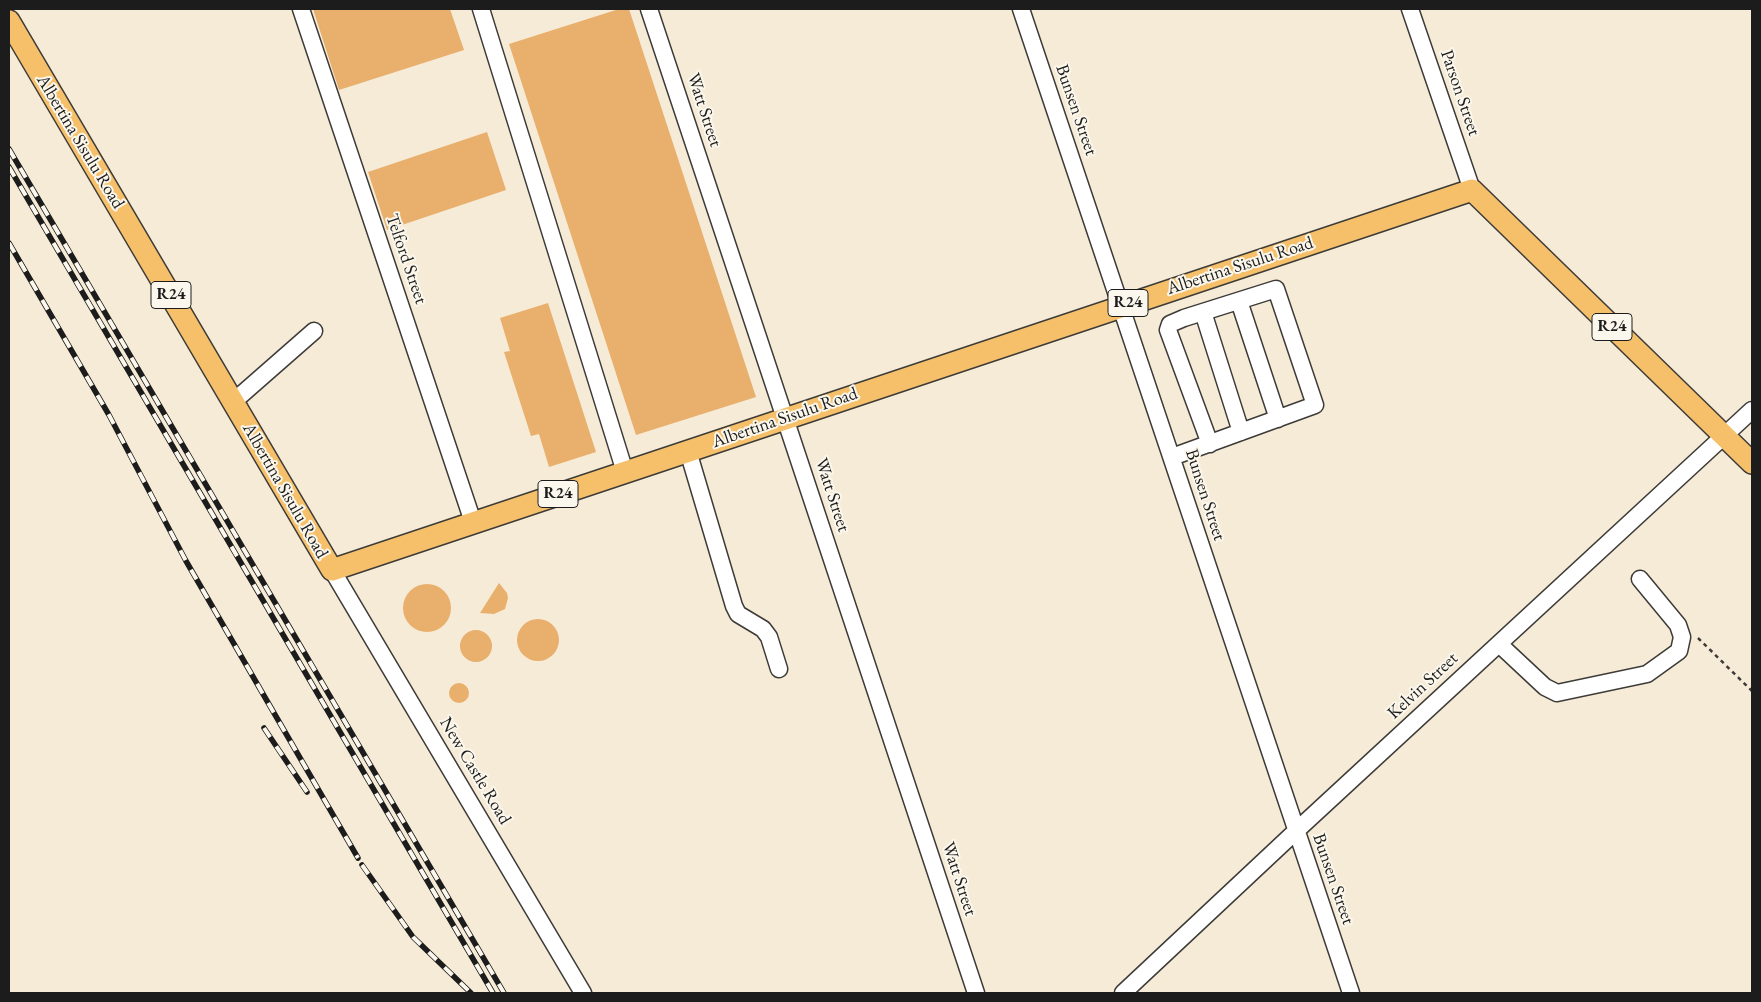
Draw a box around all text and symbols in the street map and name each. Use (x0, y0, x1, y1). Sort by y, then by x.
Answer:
street label: Parson Street (1435, 47, 1485, 139)
street label: Bunsen Street (1050, 62, 1102, 158)
street label: Watt Street (682, 70, 726, 150)
street label: Albertina Sisulu Road (31, 71, 129, 213)
street label: Telford Street (380, 211, 432, 307)
street label: Albertina Sisulu Road (1164, 232, 1316, 300)
road number: R24 (151, 282, 191, 308)
road number: R24 (1108, 290, 1148, 316)
road number: R24 (1592, 314, 1632, 341)
street label: Albertina Sisulu Road (709, 383, 861, 453)
street label: Albertina Sisulu Road (238, 420, 332, 562)
street label: Bunsen Street (1180, 446, 1230, 544)
street label: Watt Street (810, 455, 854, 535)
road number: R24 (538, 480, 578, 508)
street label: Kelvin Street (1383, 648, 1463, 724)
street label: New Castle Road (435, 713, 515, 829)
street label: Bunsen Street (1307, 831, 1359, 927)
street label: Watt Street (937, 839, 981, 919)

